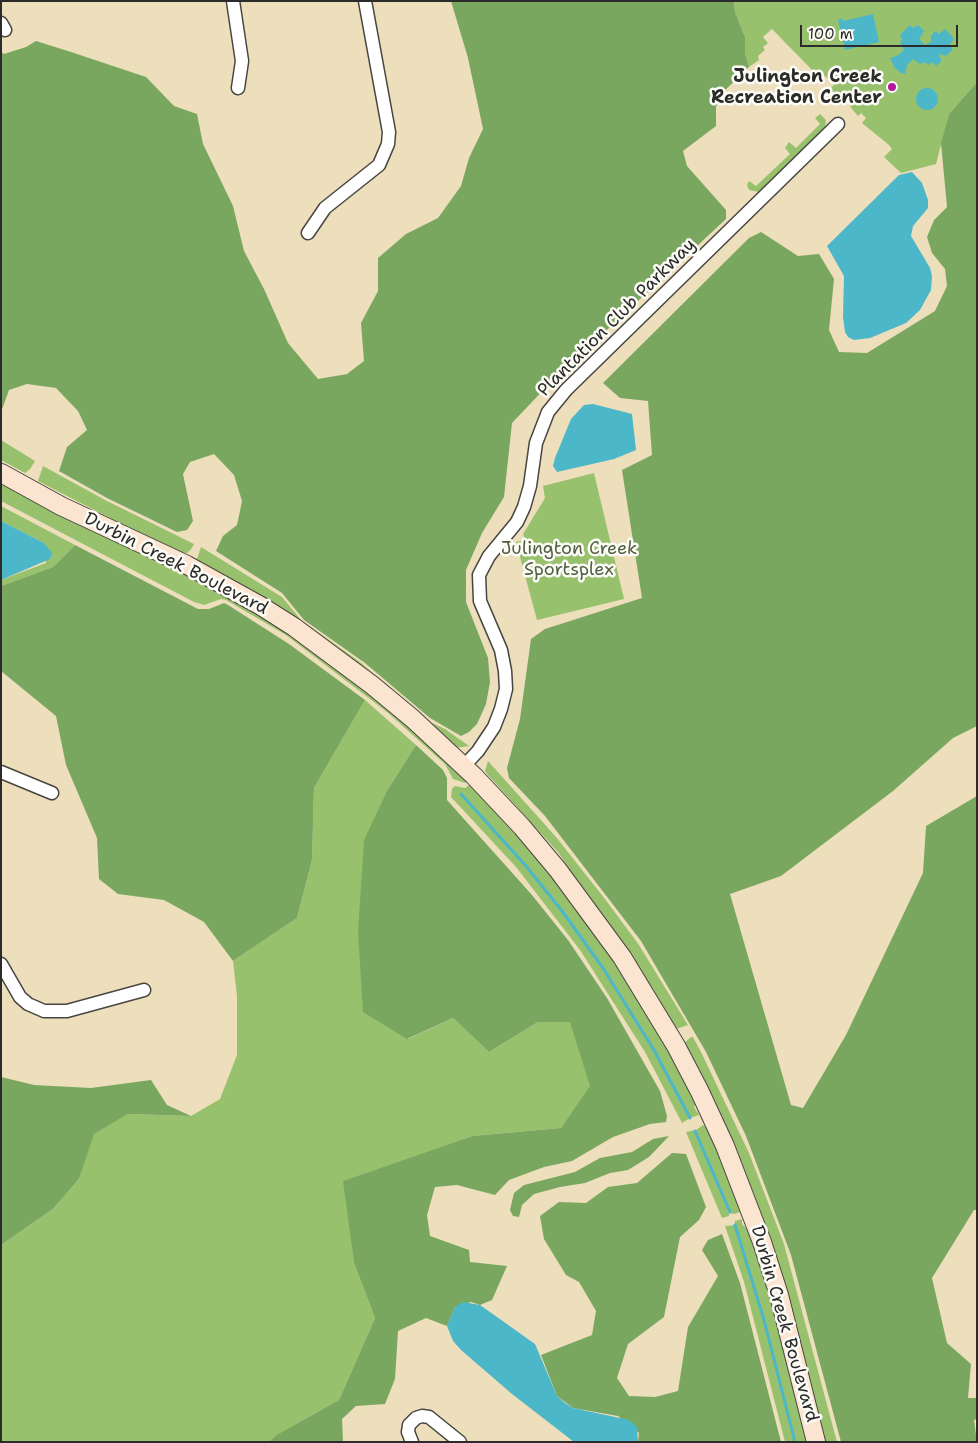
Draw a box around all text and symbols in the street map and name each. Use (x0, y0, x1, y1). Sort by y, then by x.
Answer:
scale bar (803, 15, 960, 47)
text: 100 m (808, 24, 853, 44)
place label: Julington Creek Recreation Center (711, 66, 882, 108)
marker: Julington Creek Recreation Center (886, 81, 898, 93)
street label: Plantation Club Parkway (533, 234, 701, 402)
street label: Durbin Creek Boulevard (80, 508, 272, 620)
park label: Julington Creek Sportsplex (501, 538, 637, 580)
street label: Durbin Creek Boulevard (746, 1223, 822, 1425)

